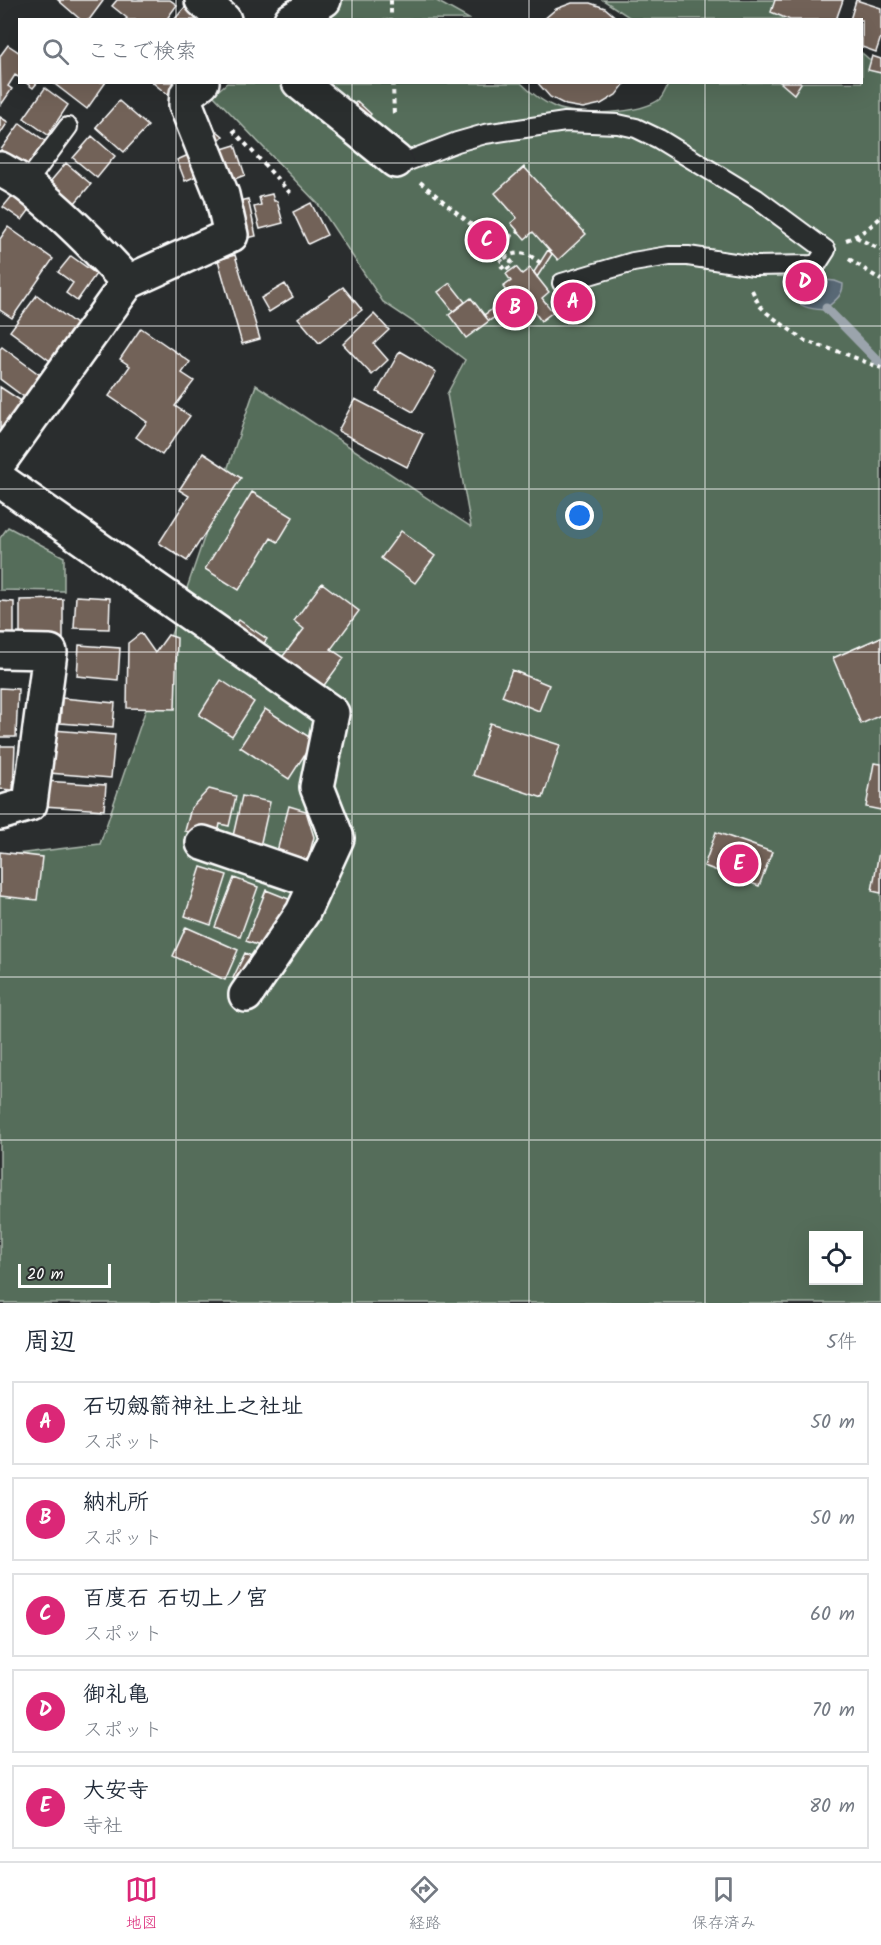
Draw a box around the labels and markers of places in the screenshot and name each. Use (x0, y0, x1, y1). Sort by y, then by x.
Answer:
pin: C (468, 218, 506, 262)
pin: D (786, 260, 824, 304)
pin: A (554, 280, 592, 324)
pin: B (496, 286, 534, 330)
pin: E (720, 842, 758, 886)

